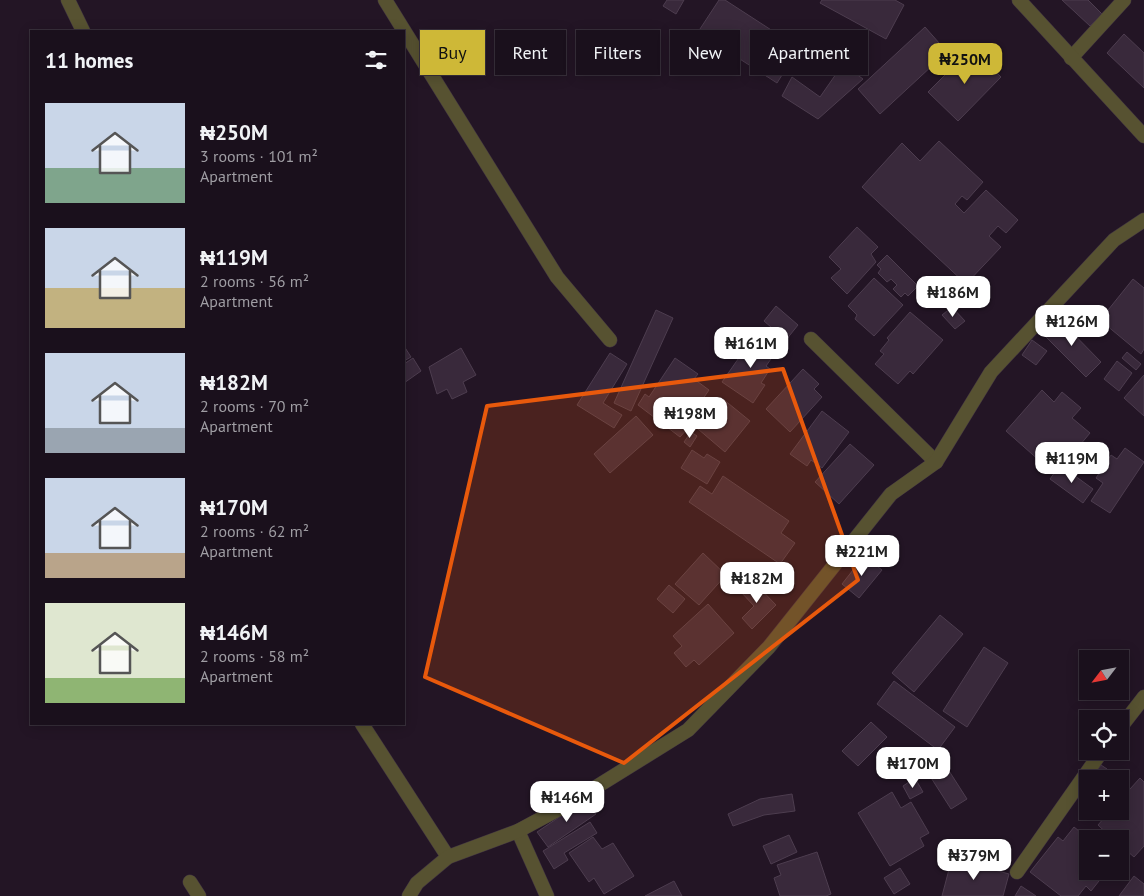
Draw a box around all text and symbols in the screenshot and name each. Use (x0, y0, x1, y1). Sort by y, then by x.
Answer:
chip: Buy (420, 30, 485, 75)
chip: Rent (495, 30, 566, 75)
chip: Filters (576, 30, 660, 75)
chip: New (670, 30, 740, 75)
chip: Apartment (750, 30, 868, 75)
pin: ₦250M (930, 42, 1000, 85)
icon: filters (362, 46, 390, 74)
text: 11 homes (45, 47, 133, 74)
text: ₦250M (939, 49, 991, 69)
text: ₦250M (200, 119, 268, 146)
icon: home (85, 123, 145, 183)
text: 3 rooms · 101 m² (200, 146, 318, 166)
text: Apartment (200, 166, 273, 186)
text: ₦119M (200, 244, 268, 271)
icon: home (85, 248, 145, 308)
text: 2 rooms · 56 m² (200, 271, 309, 291)
pin: ₦186M (918, 276, 988, 318)
text: ₦186M (927, 282, 979, 302)
text: Apartment (200, 291, 273, 311)
pin: ₦126M (1037, 304, 1107, 347)
text: ₦126M (1046, 311, 1098, 331)
pin: ₦161M (716, 326, 786, 369)
text: ₦161M (725, 333, 777, 353)
text: ₦182M (200, 369, 268, 396)
icon: home (85, 373, 145, 433)
text: 2 rooms · 70 m² (200, 396, 309, 416)
pin: ₦198M (655, 396, 725, 439)
text: ₦198M (664, 403, 716, 423)
text: Apartment (200, 416, 273, 436)
pin: ₦119M (1037, 442, 1107, 484)
text: ₦119M (1046, 448, 1098, 468)
text: ₦170M (200, 494, 268, 521)
icon: home (85, 498, 145, 558)
text: 2 rooms · 62 m² (200, 521, 309, 541)
pin: ₦221M (827, 534, 897, 577)
text: Apartment (200, 541, 273, 561)
text: ₦221M (836, 541, 888, 561)
pin: ₦182M (722, 562, 792, 604)
text: ₦182M (731, 568, 783, 588)
text: ₦146M (200, 619, 268, 646)
icon: home (85, 623, 145, 683)
text: 2 rooms · 58 m² (200, 646, 309, 666)
north arrow (1079, 650, 1129, 700)
map controls (1079, 650, 1129, 880)
text: Apartment (200, 666, 273, 686)
button: locate (1079, 710, 1129, 760)
pin: ₦170M (878, 746, 948, 789)
text: ₦170M (887, 753, 939, 773)
button: + (1079, 770, 1129, 820)
pin: ₦146M (532, 780, 602, 823)
text: ₦146M (541, 787, 593, 807)
button: − (1079, 830, 1129, 880)
pin: ₦379M (939, 838, 1009, 881)
text: ₦379M (948, 845, 1000, 865)

